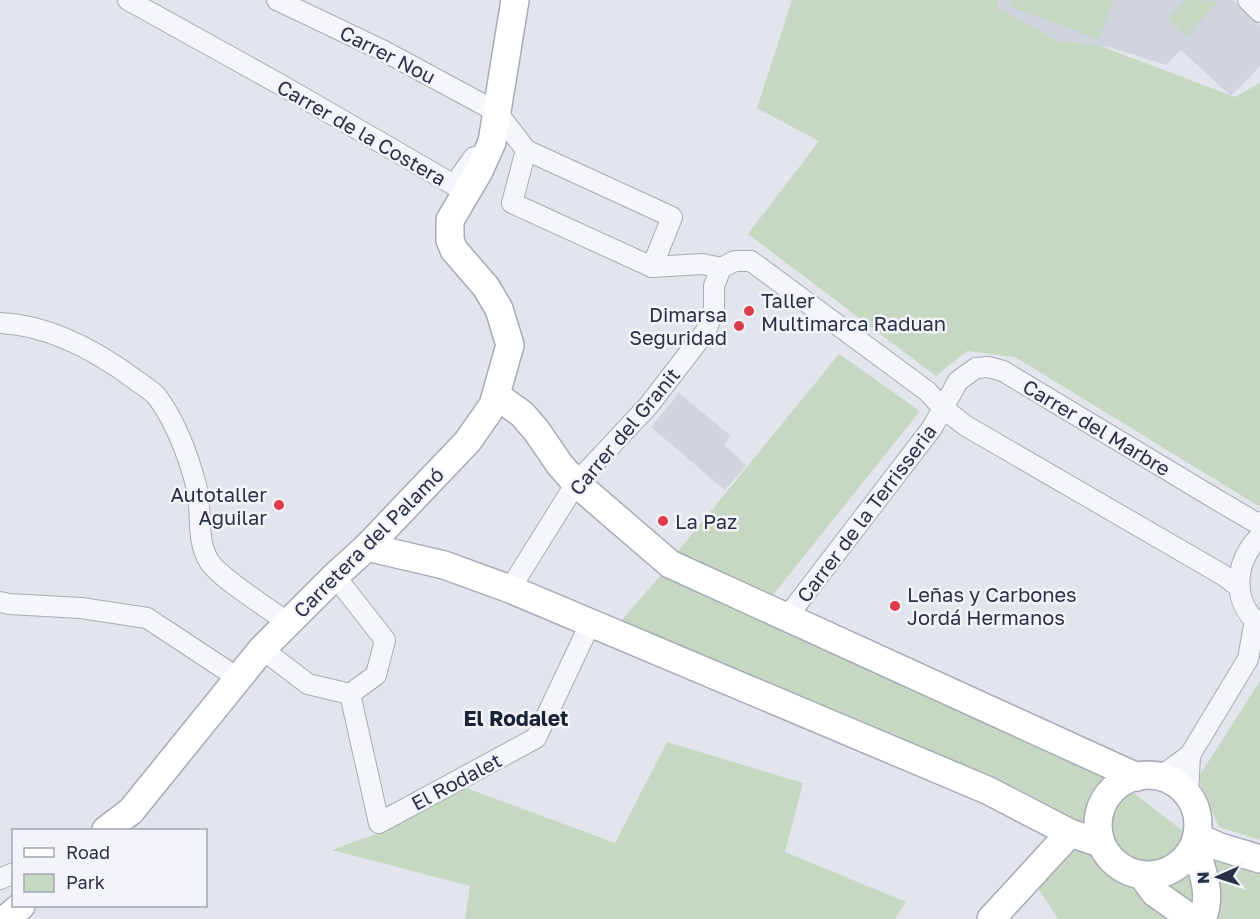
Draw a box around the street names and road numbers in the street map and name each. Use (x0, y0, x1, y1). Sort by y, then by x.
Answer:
street label: Carrer Nou (336, 20, 440, 88)
street label: Carrer de la Costera (273, 74, 451, 190)
street label: Carrer del Granit (564, 363, 684, 499)
street label: Carrer del Marbre (1019, 373, 1175, 481)
street label: Carrer de la Terrisseria (791, 419, 941, 607)
street label: Carretera del Palamó (288, 462, 448, 622)
street label: El Rodalet (407, 747, 505, 815)

